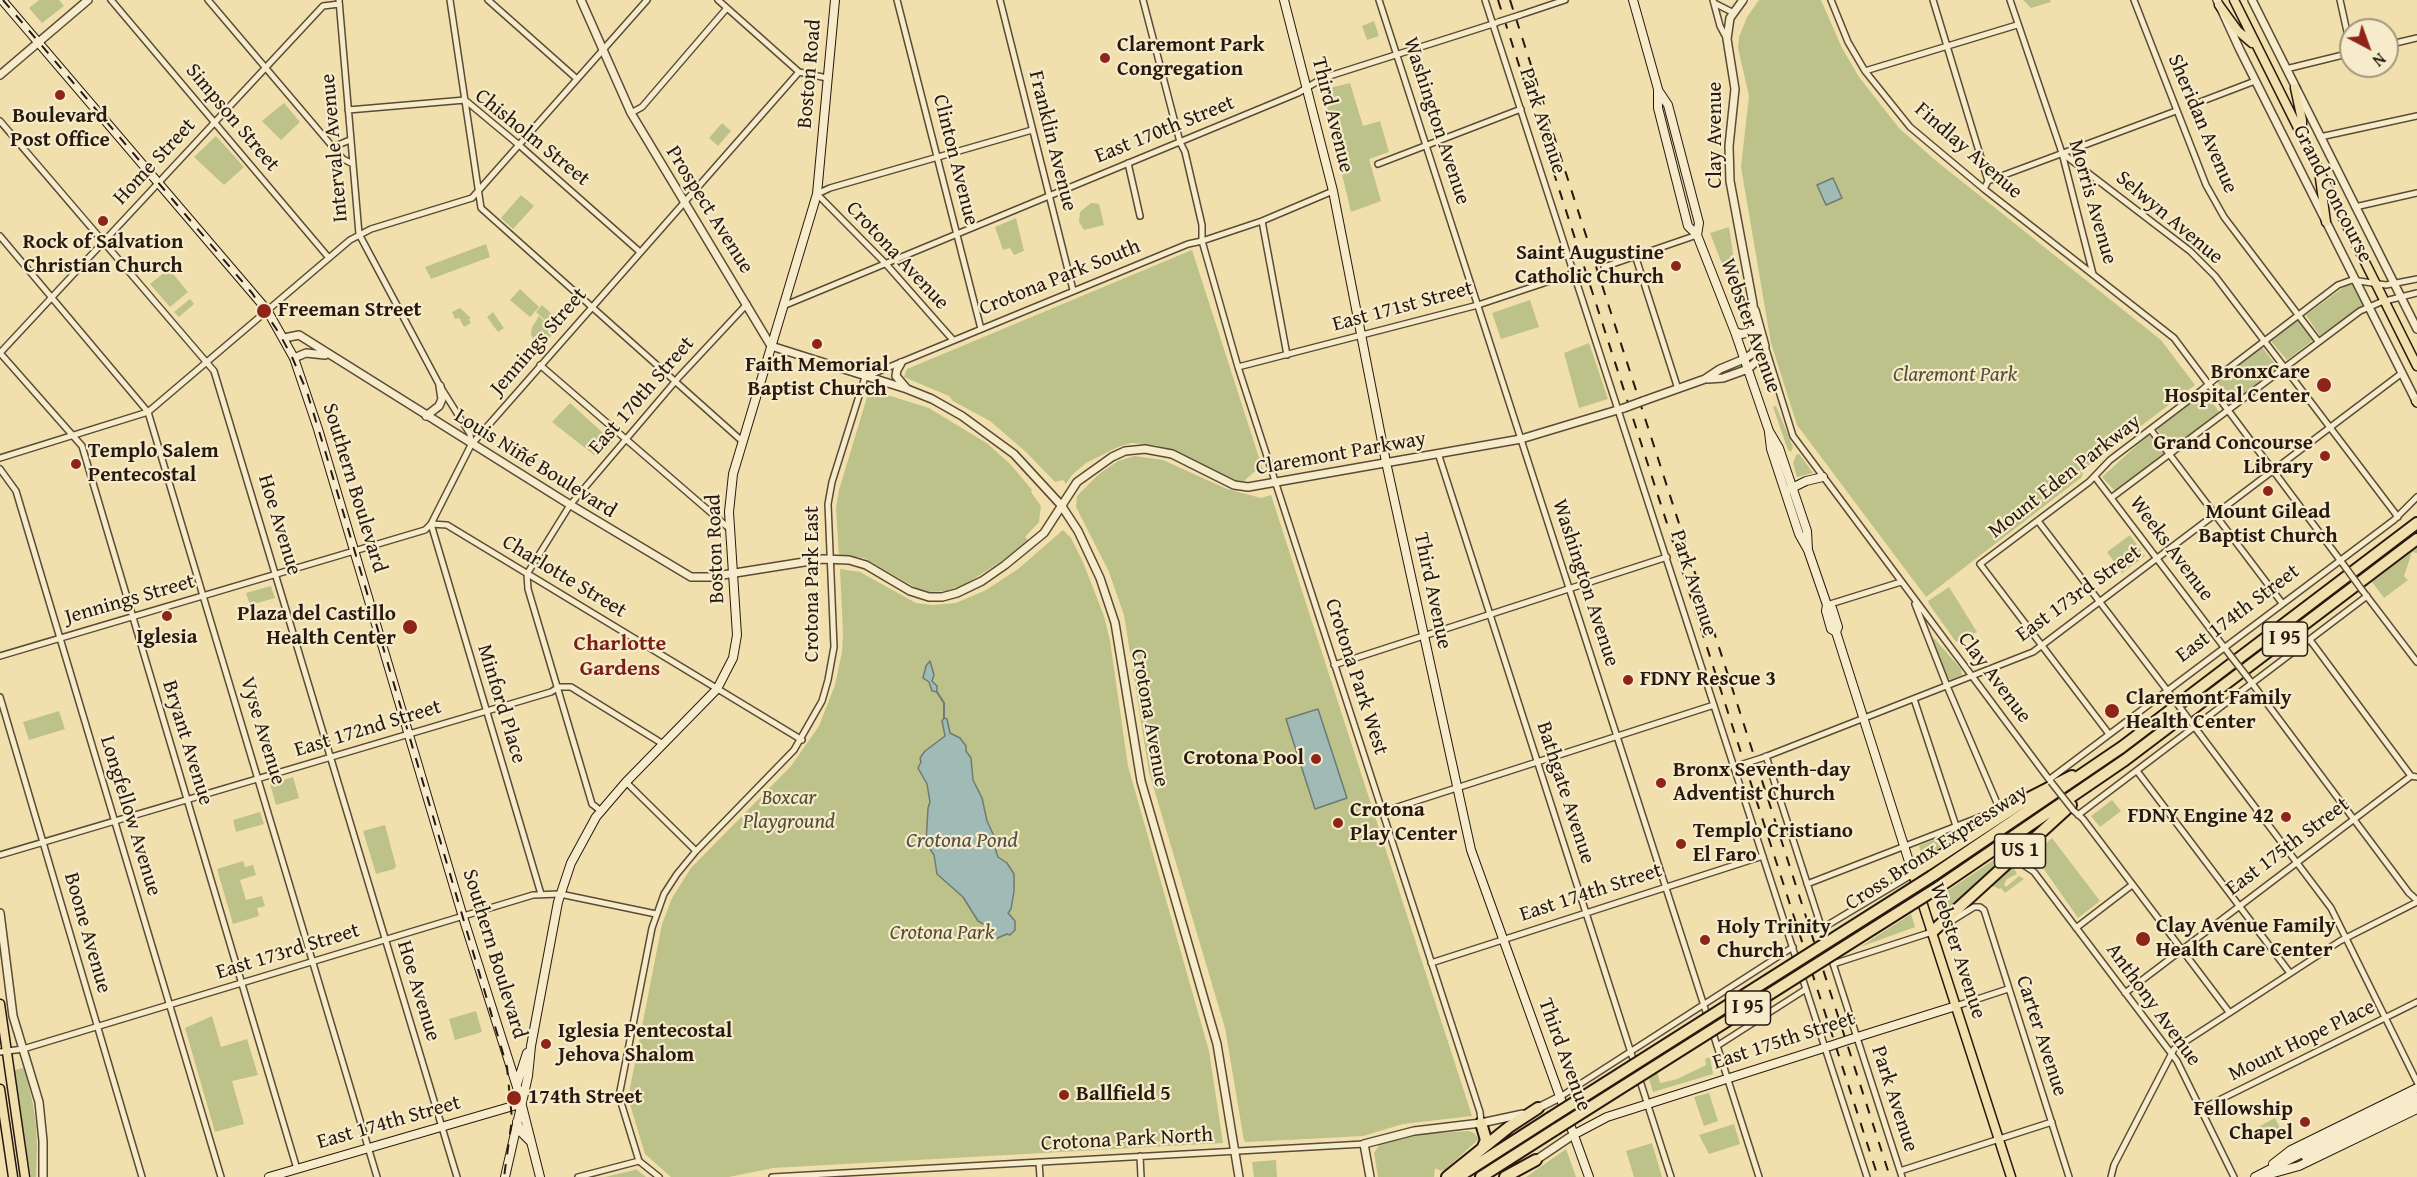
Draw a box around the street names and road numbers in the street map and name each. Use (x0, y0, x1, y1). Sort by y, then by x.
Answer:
street label: Boston Road (793, 18, 827, 130)
street label: Washington Avenue (1397, 34, 1475, 208)
street label: Sheridan Avenue (2161, 51, 2243, 197)
street label: Third Avenue (1305, 55, 1359, 175)
street label: Simpson Street (180, 59, 284, 177)
street label: Park Avenue (1513, 65, 1571, 177)
street label: Franklin Avenue (1022, 68, 1082, 214)
street label: Intervale Avenue (316, 73, 354, 223)
street label: Clay Avenue (1703, 82, 1729, 188)
street label: Chisholm Street (469, 84, 595, 192)
street label: East 170th Street (1092, 91, 1238, 169)
street label: Clinton Avenue (927, 92, 983, 228)
street label: Findlay Avenue (1909, 97, 2027, 205)
street label: Home Street (108, 113, 202, 211)
street label: Grand Concourse (2287, 121, 2377, 267)
street label: Morris Avenue (2062, 137, 2122, 267)
street label: Prospect Avenue (660, 142, 758, 278)
street label: Selwyn Avenue (2110, 166, 2228, 270)
street label: Crotona Avenue (840, 196, 954, 316)
street label: Crotona Park South (976, 234, 1144, 322)
street label: Webster Avenue (1714, 255, 1786, 397)
street label: East 171st Street (1330, 276, 1476, 338)
street label: Jennings Street (485, 283, 593, 401)
street label: East 170th Street (584, 332, 700, 460)
street label: Southern Boulevard (316, 400, 392, 576)
street label: Louis Niñé Boulevard (449, 404, 621, 524)
street label: Mount Eden Parkway (1984, 410, 2146, 544)
street label: Claremont Parkway (1254, 427, 1428, 481)
street label: Hoe Avenue (252, 472, 306, 578)
street label: Weeks Avenue (2123, 492, 2219, 606)
street label: Boston Road (701, 494, 731, 604)
street label: Washington Avenue (1546, 496, 1624, 670)
street label: Crotona Park East (800, 506, 826, 662)
street label: Park Avenue (1664, 527, 1722, 639)
street label: Charlotte Street (497, 530, 631, 624)
street label: Third Avenue (1407, 531, 1457, 651)
street label: East 173rd Street (2011, 540, 2147, 648)
street label: East 174th Street (2171, 559, 2305, 669)
street label: Jennings Street (62, 569, 198, 631)
street label: Crotona Park West (1319, 596, 1393, 758)
road number: I 95 (2262, 622, 2308, 656)
street label: Clay Avenue (1952, 628, 2036, 728)
street label: Minford Place (471, 642, 531, 766)
street label: Crotona Avenue (1124, 647, 1174, 789)
street label: Vyse Avenue (234, 674, 290, 788)
street label: Bryant Avenue (156, 678, 218, 808)
street label: East 172nd Street (292, 695, 444, 763)
street label: Bathgate Avenue (1530, 719, 1600, 867)
street label: Longfellow Avenue (94, 733, 166, 899)
street label: Cross Bronx Expressway (1841, 780, 2033, 916)
street label: East 175th Street (2221, 792, 2355, 902)
road number: US 1 (1994, 834, 2046, 868)
street label: East 174th Street (1517, 858, 1665, 928)
street label: Southern Boulevard (456, 866, 532, 1042)
street label: Boone Avenue (58, 870, 116, 996)
street label: Webster Avenue (1923, 880, 1991, 1022)
street label: East 173rd Street (213, 918, 363, 986)
street label: Hoe Avenue (391, 938, 445, 1044)
street label: Anthony Avenue (2100, 939, 2206, 1071)
street label: Carter Avenue (2010, 973, 2072, 1099)
road number: I 95 (1726, 991, 1770, 1025)
street label: Third Avenue (1532, 995, 1596, 1115)
street label: Mount Hope Place (2225, 995, 2379, 1087)
street label: East 175th Street (1710, 1006, 1858, 1076)
street label: Park Avenue (1865, 1043, 1923, 1155)
street label: East 174th Street (314, 1090, 464, 1156)
street label: Crotona Park North (1040, 1123, 1214, 1157)

